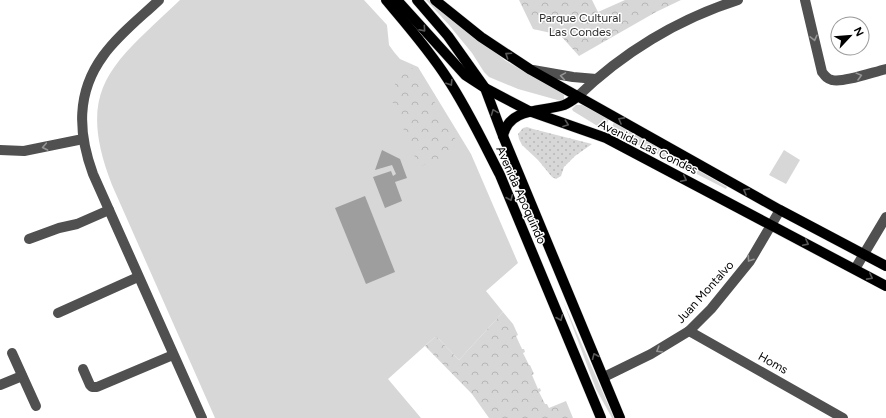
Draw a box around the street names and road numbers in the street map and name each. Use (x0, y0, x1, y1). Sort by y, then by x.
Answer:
street label: Avenida Las Condes (596, 117, 700, 177)
street label: Avenida Apoquindo (493, 144, 549, 246)
street label: Juan Montalvo (673, 258, 737, 326)
street label: Homs (756, 349, 791, 377)

